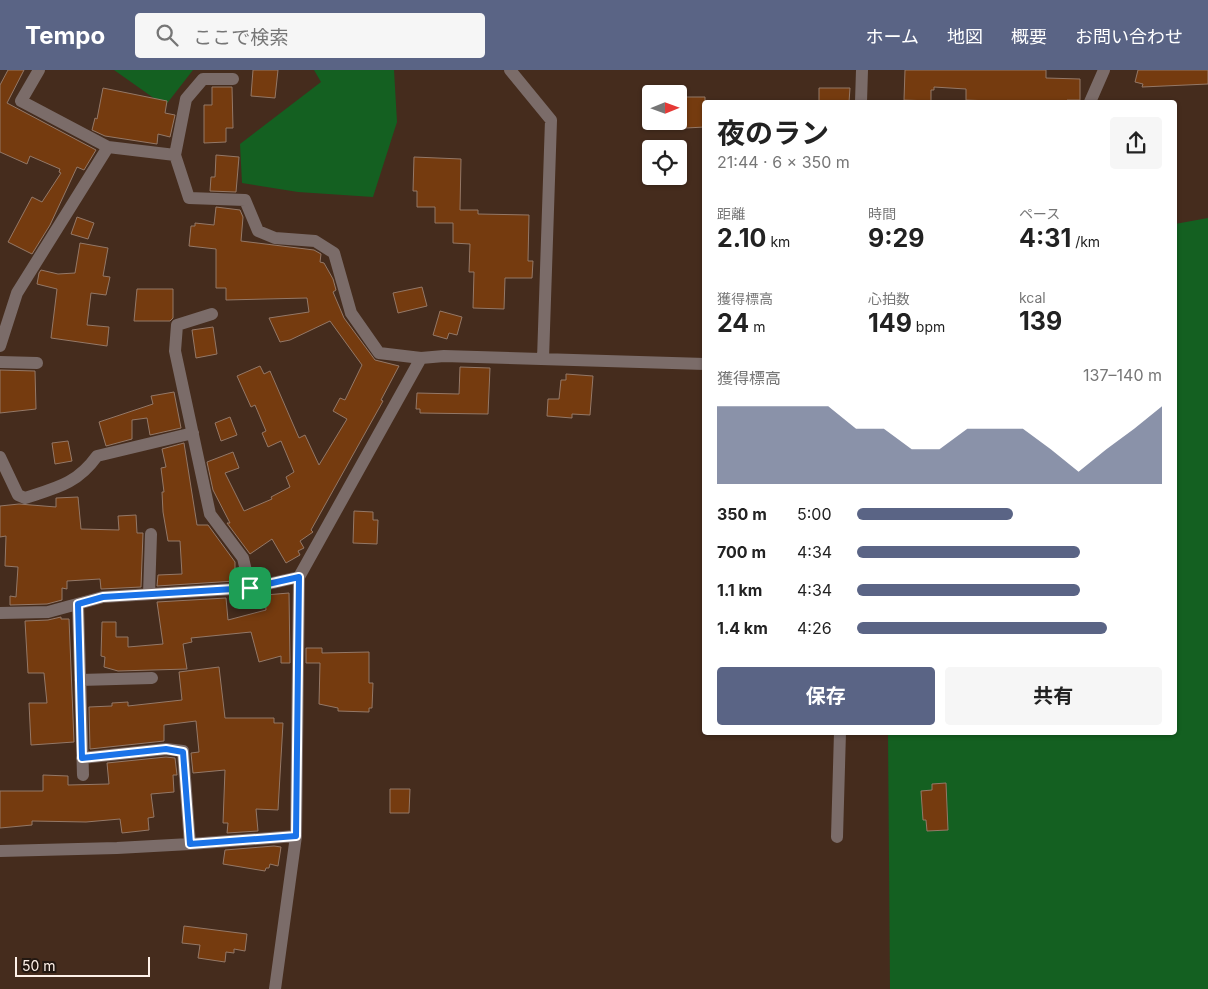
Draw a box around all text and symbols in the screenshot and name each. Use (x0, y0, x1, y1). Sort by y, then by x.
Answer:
search box (135, 13, 485, 58)
text: Tempo (25, 21, 105, 50)
icon: search (153, 21, 181, 49)
text: ここで検索 (193, 26, 288, 49)
text: ホーム (866, 26, 919, 47)
text: 地図 (947, 26, 983, 47)
text: 概要 (1011, 26, 1047, 47)
text: お問い合わせ (1075, 26, 1183, 47)
north arrow (642, 85, 688, 130)
map controls (642, 85, 687, 185)
text: 夜のラン (717, 116, 829, 150)
button: share (1110, 117, 1162, 169)
button: locate (642, 140, 687, 185)
text: 21:44 · 6 × 350 m (717, 152, 850, 172)
text: 距離 (717, 205, 745, 222)
text: 時間 (868, 205, 896, 222)
text: ペース (1019, 205, 1060, 222)
text: 2.10 (717, 223, 766, 253)
text: 9:29 (868, 223, 925, 253)
text: 4:31 (1019, 223, 1071, 253)
text: km (766, 233, 790, 250)
text: /km (1071, 233, 1100, 250)
text: kcal (1019, 289, 1046, 306)
text: 獲得標高 (717, 290, 773, 307)
text: 心拍数 (868, 290, 910, 307)
text: 139 (1019, 306, 1062, 336)
text: 24 (717, 308, 749, 338)
text: 149 (868, 308, 912, 338)
text: m (749, 318, 765, 335)
text: bpm (912, 318, 945, 335)
text: 137–140 m (1083, 365, 1162, 385)
text: 獲得標高 (717, 368, 781, 388)
text: 350 m (717, 504, 767, 524)
text: 5:00 (797, 504, 832, 524)
text: 700 m (717, 542, 766, 562)
text: 4:34 (797, 542, 832, 562)
pin (229, 567, 271, 609)
icon: arrive (236, 574, 264, 602)
text: 1.1 km (717, 580, 762, 600)
text: 4:34 (797, 580, 832, 600)
text: 1.4 km (717, 618, 768, 638)
text: 4:26 (797, 618, 832, 638)
button: 保存 (717, 667, 935, 725)
button: 共有 (945, 667, 1162, 725)
scale bar (15, 954, 150, 977)
text: 50 m (22, 957, 56, 974)

